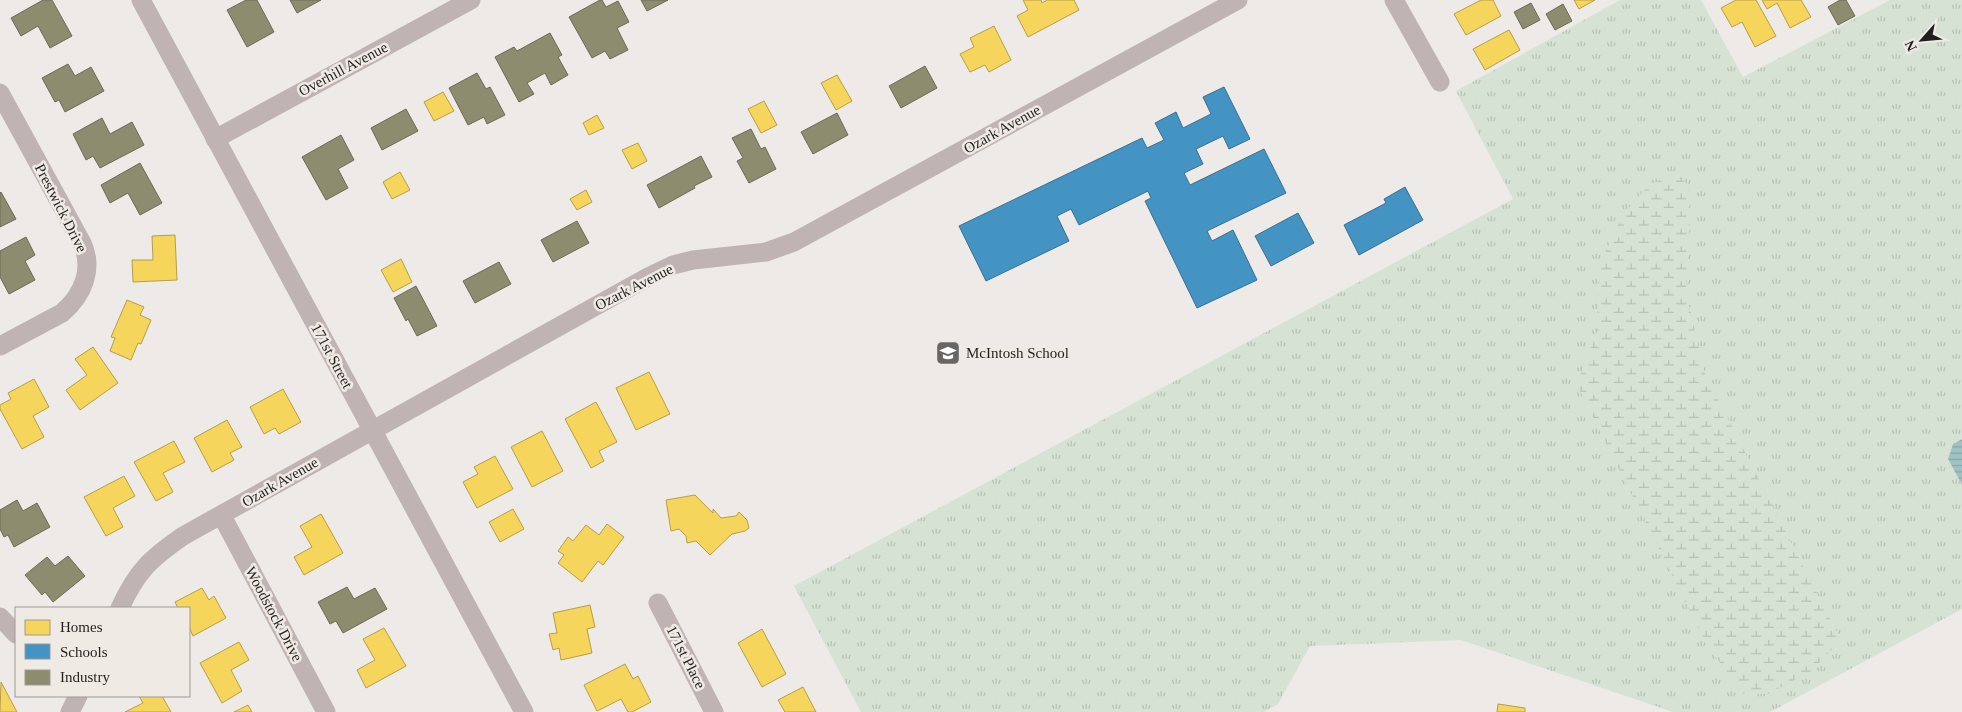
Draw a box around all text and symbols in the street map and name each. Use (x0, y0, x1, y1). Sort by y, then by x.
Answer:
north arrow (1897, 15, 1947, 65)
text: N (1902, 38, 1920, 54)
street label: Overhill Avenue (296, 39, 391, 99)
street label: Ozark Avenue (961, 101, 1043, 157)
street label: Prestwick Drive (32, 161, 90, 255)
street label: Ozark Avenue (592, 260, 676, 313)
street label: 171st Street (308, 321, 356, 392)
school or university icon: McIntosh School (935, 340, 961, 366)
place label: McIntosh School (966, 345, 1069, 361)
street label: Ozark Avenue (239, 454, 321, 510)
street label: Woodstock Drive (242, 564, 306, 664)
legend (15, 607, 190, 697)
text: Homes (60, 619, 103, 635)
street label: 171st Place (663, 623, 709, 692)
text: Schools (60, 644, 108, 660)
text: Industry (60, 669, 110, 685)

